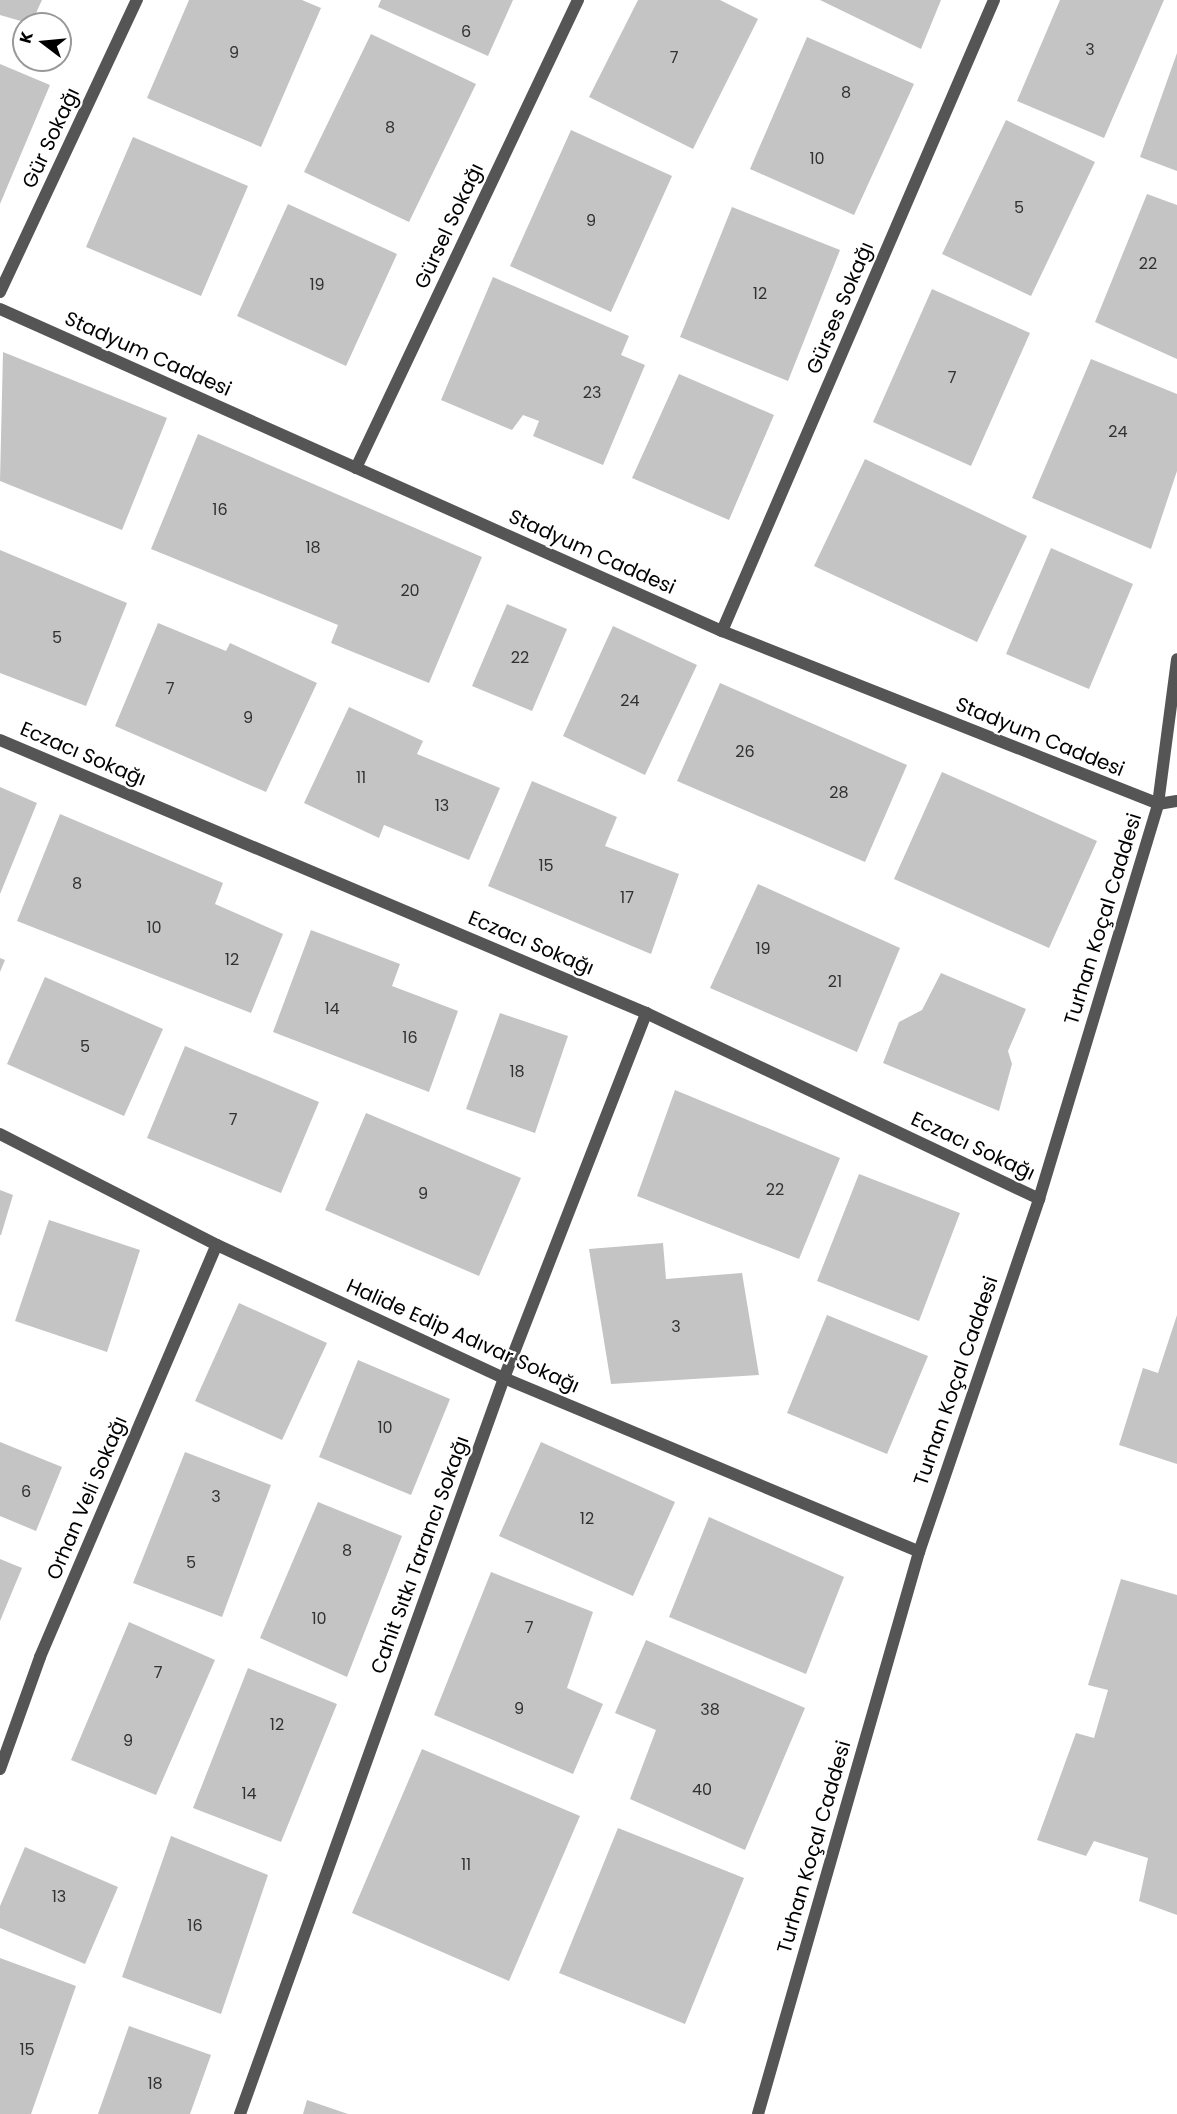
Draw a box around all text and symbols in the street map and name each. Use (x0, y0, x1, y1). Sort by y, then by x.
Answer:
north arrow (12, 12, 72, 72)
house number: 6 (461, 22, 471, 42)
text: K (14, 29, 39, 46)
house number: 3 (1085, 40, 1095, 60)
house number: 9 (229, 43, 239, 63)
house number: 7 (670, 48, 678, 68)
house number: 8 (841, 83, 851, 103)
street label: Gür Sokağı (17, 84, 85, 192)
house number: 8 (385, 118, 395, 138)
house number: 10 (809, 149, 825, 169)
street label: Gürsel Sokağı (409, 159, 489, 293)
house number: 5 (1014, 198, 1024, 218)
house number: 9 (586, 211, 596, 231)
street label: Gürses Sokağı (801, 238, 879, 378)
house number: 22 (1139, 254, 1157, 274)
house number: 19 (309, 275, 325, 295)
house number: 12 (753, 284, 767, 304)
street label: Stadyum Caddesi (61, 306, 235, 402)
house number: 7 (948, 368, 956, 388)
house number: 23 (583, 383, 601, 403)
house number: 24 (1108, 422, 1128, 442)
house number: 16 (212, 500, 228, 520)
street label: Stadyum Caddesi (505, 504, 679, 600)
house number: 18 (305, 538, 321, 558)
house number: 20 (400, 581, 420, 601)
house number: 5 (52, 628, 62, 648)
house number: 22 (511, 648, 529, 668)
house number: 7 (166, 679, 174, 699)
house number: 24 (620, 691, 640, 711)
street label: Stadyum Caddesi (952, 692, 1128, 782)
house number: 9 (243, 708, 253, 728)
street label: Eczacı Sokağı (17, 717, 149, 791)
house number: 26 (735, 742, 755, 762)
house number: 11 (356, 768, 366, 788)
house number: 28 (829, 783, 849, 803)
house number: 13 (435, 796, 449, 816)
street label: Turhan Koçal Caddesi (1059, 810, 1147, 1028)
house number: 15 (538, 856, 554, 876)
house number: 8 (72, 874, 82, 894)
house number: 17 (620, 888, 634, 908)
street label: Eczacı Sokağı (465, 906, 597, 980)
house number: 10 (146, 918, 162, 938)
house number: 19 (755, 939, 771, 959)
house number: 12 (225, 950, 239, 970)
house number: 21 (828, 972, 842, 992)
house number: 14 (324, 999, 340, 1019)
house number: 16 (402, 1028, 418, 1048)
house number: 5 (80, 1037, 90, 1057)
house number: 18 (509, 1062, 525, 1082)
street label: Eczacı Sokağı (907, 1107, 1039, 1185)
house number: 7 (229, 1110, 237, 1130)
house number: 22 (766, 1180, 784, 1200)
house number: 9 (418, 1184, 428, 1204)
street label: Turhan Koçal Caddesi (909, 1273, 1003, 1489)
street label: Halide Edip Adıvar Sokağı (343, 1274, 583, 1398)
house number: 3 (671, 1317, 681, 1337)
street label: Orhan Veli Sokağı (42, 1413, 132, 1583)
house number: 10 (377, 1418, 393, 1438)
street label: Cahit Sıtkı Tarancı Sokağı (366, 1433, 474, 1677)
house number: 6 (21, 1482, 31, 1502)
house number: 3 (211, 1487, 221, 1507)
house number: 12 (580, 1509, 594, 1529)
house number: 8 (342, 1541, 352, 1561)
house number: 5 (186, 1553, 196, 1573)
house number: 10 (311, 1609, 327, 1629)
house number: 7 (525, 1618, 533, 1638)
house number: 7 (154, 1663, 162, 1683)
house number: 9 (514, 1699, 524, 1719)
house number: 38 (700, 1700, 720, 1720)
house number: 12 (270, 1715, 284, 1735)
house number: 9 (123, 1731, 133, 1751)
street label: Turhan Koçal Caddesi (772, 1738, 856, 1956)
house number: 40 (692, 1780, 712, 1800)
house number: 14 (241, 1784, 257, 1804)
house number: 11 (461, 1855, 471, 1875)
house number: 13 (52, 1887, 66, 1907)
house number: 16 (187, 1916, 203, 1936)
house number: 15 (19, 2040, 35, 2060)
house number: 18 (147, 2074, 163, 2094)

